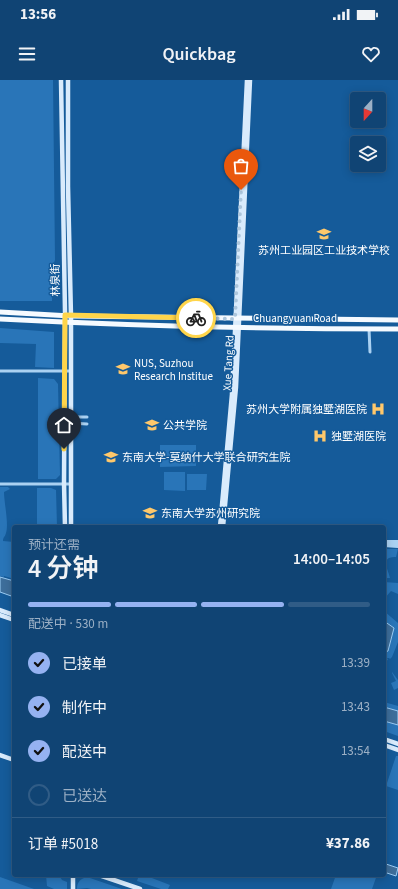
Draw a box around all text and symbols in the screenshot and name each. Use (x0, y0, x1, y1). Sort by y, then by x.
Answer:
text: 13:56 (20, 4, 56, 25)
text: Quickbag (162, 42, 236, 67)
icon: menu (16, 43, 38, 65)
icon: heart (360, 43, 382, 65)
north arrow (350, 92, 386, 128)
map controls (350, 92, 386, 172)
button: layers (350, 136, 386, 172)
pin (224, 149, 258, 190)
icon: bag (230, 155, 252, 177)
school or university icon: 苏州工业园区工业技术学校 (316, 226, 332, 242)
place label: 苏州工业园区工业技术学校 (258, 243, 390, 258)
street label: 林泉街 (48, 263, 63, 297)
courier (176, 298, 216, 338)
icon: bike (185, 307, 207, 329)
street label: Chuangyuan Road (253, 311, 337, 326)
street label: Xue Tang Rd (220, 335, 237, 391)
place label: NUS, Suzhou Research Institue (134, 356, 213, 384)
school or university icon: NUS, Suzhou Research Institue (115, 361, 131, 377)
hospital icon: 苏州大学附属独墅湖医院 (370, 401, 386, 417)
place label: 苏州大学附属独墅湖医院 (246, 402, 367, 417)
pin (47, 408, 81, 449)
icon: home (53, 414, 75, 436)
school or university icon: 公共学院 (144, 417, 160, 433)
place label: 公共学院 (163, 418, 207, 433)
hospital icon: 独墅湖医院 (312, 428, 328, 444)
place label: 独墅湖医院 (331, 429, 386, 444)
school or university icon: 东南大学-莫纳什大学联合研究生院 (103, 449, 119, 465)
place label: 东南大学-莫纳什大学联合研究生院 (122, 450, 290, 465)
school or university icon: 东南大学苏州研究院 (142, 505, 158, 521)
place label: 东南大学苏州研究院 (161, 506, 260, 521)
text: 预计还需 (28, 536, 80, 554)
text: 14:00–14:05 (293, 549, 370, 570)
text: 4 分钟 (28, 550, 99, 587)
text: 配送中 · 530 m (28, 615, 108, 633)
icon: check (28, 652, 50, 674)
text: 已接单 (62, 654, 107, 675)
text: 13:39 (341, 654, 370, 672)
icon: check (28, 696, 50, 718)
text: 制作中 (62, 698, 107, 719)
text: 13:43 (341, 698, 370, 716)
icon: check (28, 740, 50, 762)
text: 配送中 (62, 742, 107, 763)
text: 13:54 (341, 742, 370, 760)
text: 已送达 (62, 786, 107, 807)
text: ¥37.86 (326, 833, 370, 854)
text: 订单 #5018 (28, 834, 98, 855)

